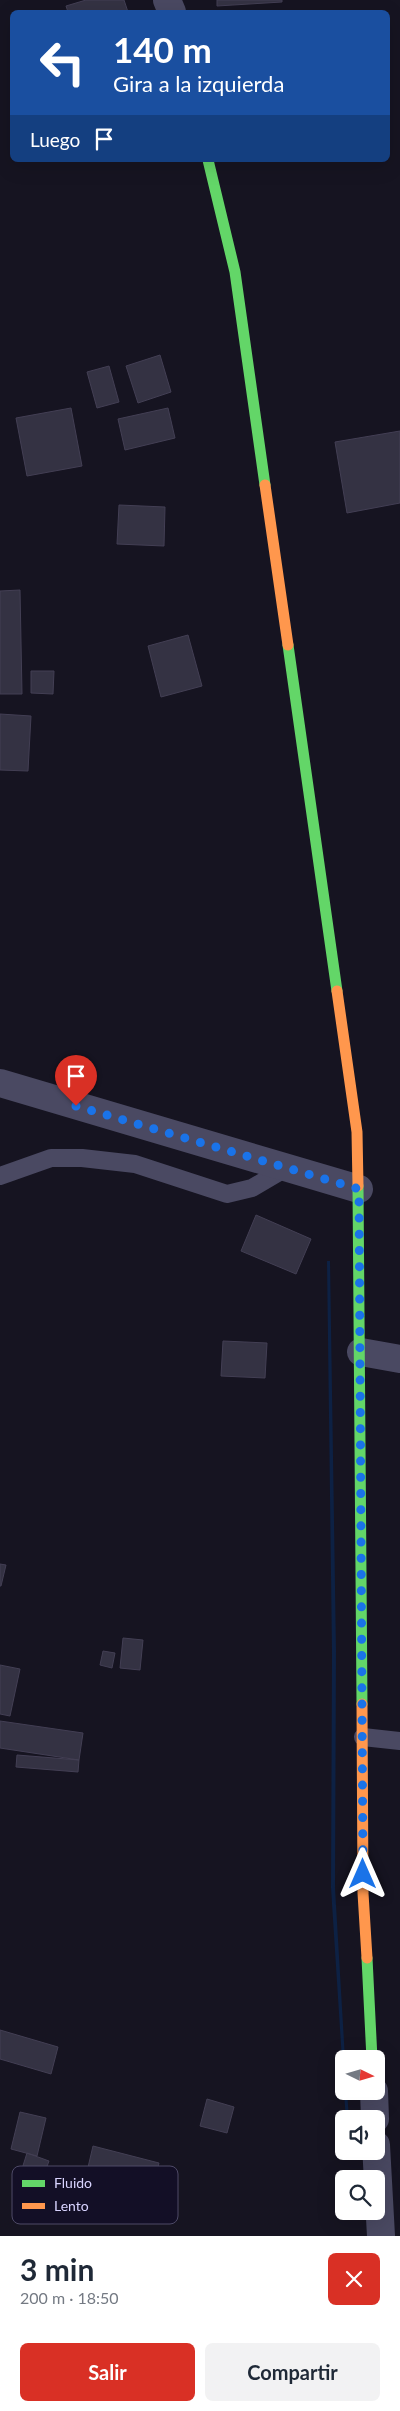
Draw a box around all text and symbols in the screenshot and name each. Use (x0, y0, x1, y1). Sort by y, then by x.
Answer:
text: 140 m (113, 28, 212, 70)
icon: left (30, 30, 95, 95)
text: Gira a la izquierda (113, 70, 284, 97)
icon: arrive (90, 125, 118, 153)
text: Luego (30, 128, 80, 151)
pin (55, 1055, 97, 1106)
icon: arrive (62, 1062, 90, 1090)
position arrow (336, 1847, 388, 1899)
north arrow (335, 2050, 385, 2100)
map controls (335, 2050, 385, 2220)
button: sound (335, 2110, 385, 2160)
legend (12, 2166, 178, 2224)
button: search (335, 2170, 385, 2220)
text: Fluido (54, 2174, 92, 2191)
text: Lento (54, 2197, 89, 2214)
text: 3 min (20, 2251, 94, 2287)
button: close (328, 2253, 380, 2305)
text: 200 m · 18:50 (20, 2288, 119, 2307)
button: Salir (20, 2343, 195, 2401)
button: Compartir (205, 2343, 380, 2401)

